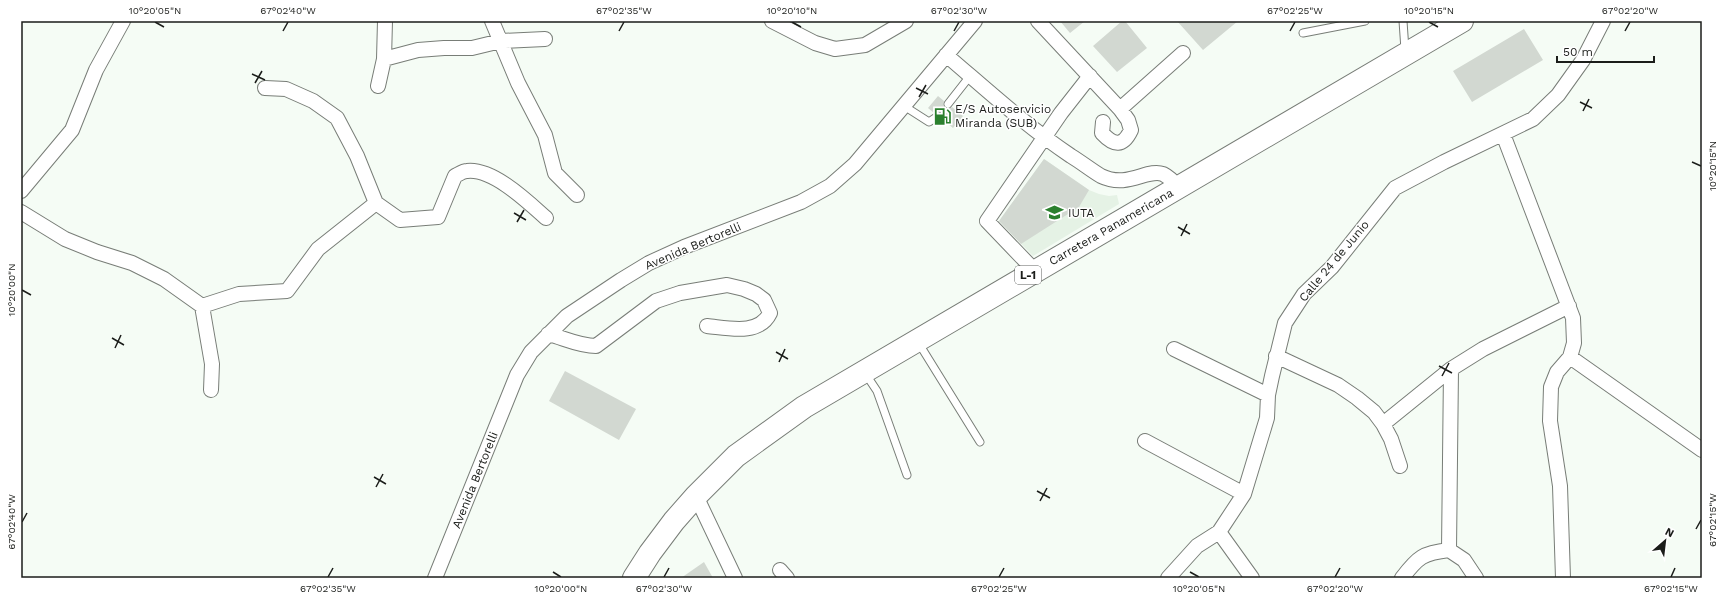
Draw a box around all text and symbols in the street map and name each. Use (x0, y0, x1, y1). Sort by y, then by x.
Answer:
text: 10°20'05"N (129, 5, 181, 16)
text: 67°02'40"W (260, 5, 316, 16)
text: 67°02'35"W (596, 5, 652, 16)
text: 10°20'10"N (767, 5, 817, 16)
text: 67°02'30"W (931, 5, 988, 16)
text: 67°02'25"W (1267, 5, 1323, 16)
text: 10°20'15"N (1404, 5, 1454, 16)
text: 67°02'20"W (1602, 5, 1659, 16)
scale bar (1557, 38, 1654, 64)
text: 50 m (1563, 45, 1593, 59)
place label: E/S Autoservicio Miranda (SUB) (955, 102, 1051, 130)
fuel station icon: E/S Autoservicio Miranda (SUB) (932, 106, 952, 126)
text: 10°20'15"N (1707, 141, 1718, 191)
street label: Carretera Panamericana (1046, 186, 1176, 268)
school or university icon: IUTA (1045, 203, 1065, 223)
place label: IUTA (1068, 206, 1094, 220)
street label: Calle 24 de Junio (1296, 218, 1372, 304)
street label: Avenida Bertorelli (643, 219, 743, 273)
text: 10°20'00"N (6, 264, 17, 316)
road number: L-1 (1015, 266, 1041, 284)
street label: Avenida Bertorelli (449, 430, 501, 530)
text: 67°02'15"W (1707, 493, 1718, 547)
text: 67°02'40"W (6, 494, 17, 550)
north arrow (1645, 521, 1685, 561)
text: N (1663, 525, 1676, 540)
text: 67°02'35"W (300, 583, 356, 594)
text: 10°20'00"N (535, 583, 587, 594)
text: 67°02'30"W (636, 583, 693, 594)
text: 67°02'25"W (971, 583, 1027, 594)
text: 10°20'05"N (1173, 583, 1225, 594)
text: 67°02'20"W (1307, 583, 1364, 594)
text: 67°02'15"W (1644, 583, 1698, 594)

